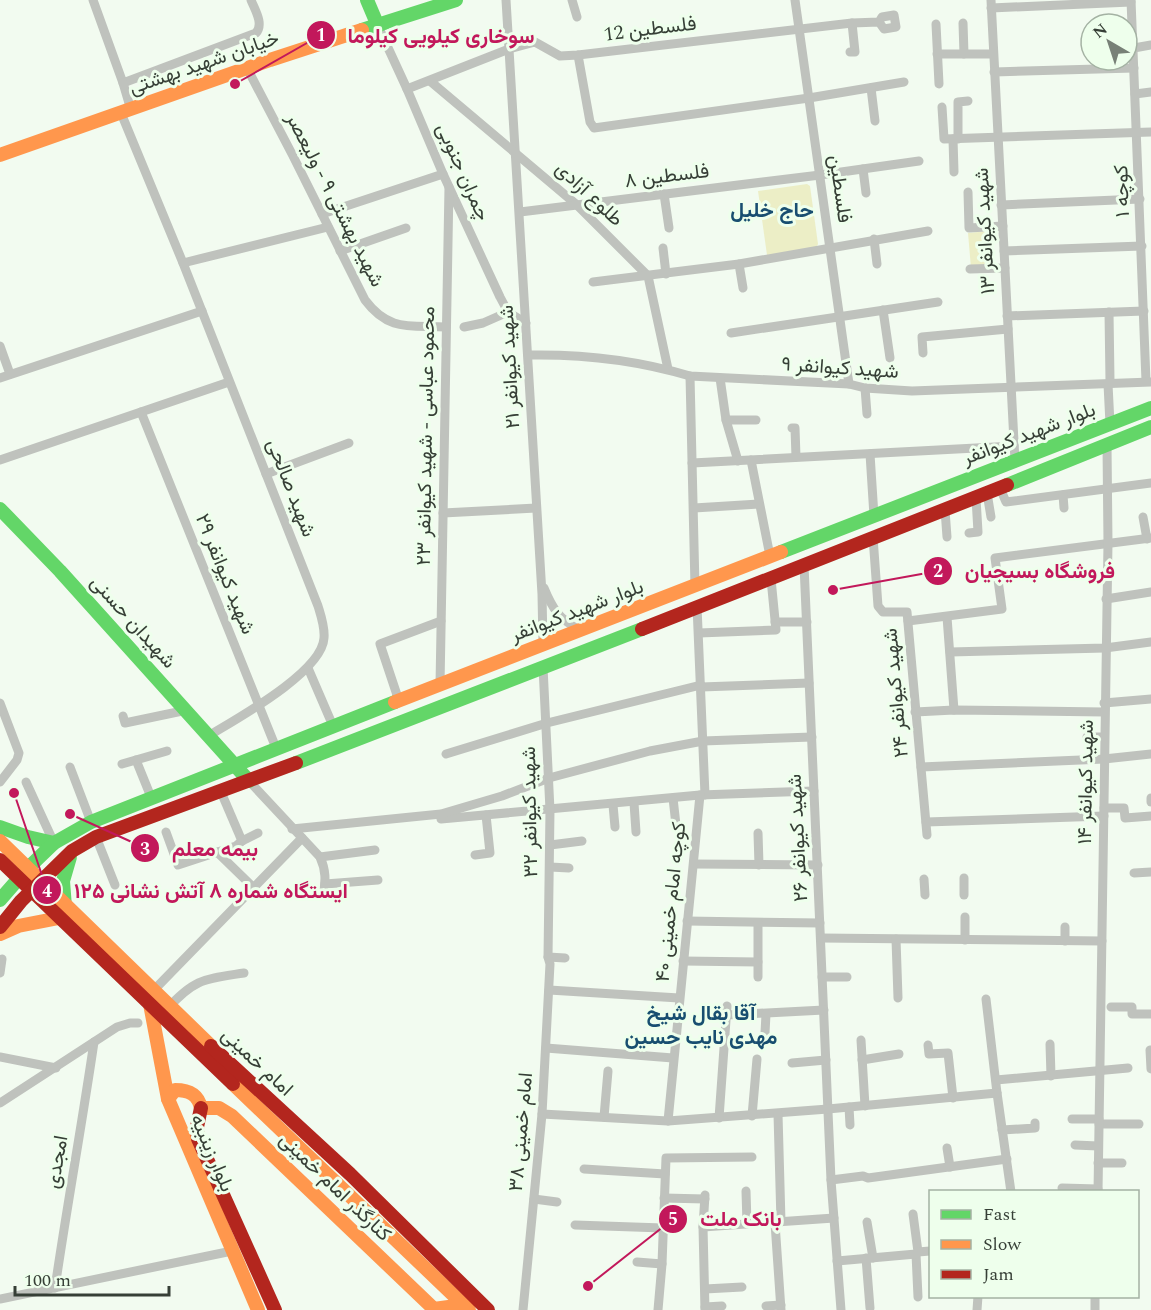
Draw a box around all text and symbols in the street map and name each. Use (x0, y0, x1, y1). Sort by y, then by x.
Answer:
street label: فلسطین 12 (602, 8, 698, 50)
north arrow (1079, 12, 1139, 72)
callout: سوخاری کیلویی کیلوما (306, 16, 546, 55)
text: N (1088, 18, 1113, 45)
text: سوخاری کیلویی کیلوما (348, 21, 534, 53)
text: 1 (316, 22, 326, 49)
street label: خیابان شهید بهشتی (125, 23, 283, 103)
street label: شهید بهشتی ۹ - ولیعصر (278, 107, 392, 292)
street label: چمران جنوبی (428, 118, 498, 226)
street label: فلسطین (820, 153, 860, 225)
street label: طلوع آزادی (548, 154, 630, 234)
street label: فلسطین ۸ (623, 156, 711, 196)
street label: کوچه ۱ (1106, 164, 1138, 218)
street label: شهید کیوانفر ۱۳ (967, 167, 1003, 295)
district label: حاج خلیل (730, 195, 814, 227)
street label: شهید کیوانفر ۲۱ (492, 304, 528, 430)
street label: محمود عباسی - شهید کیوانفر ۲۳ (409, 306, 443, 566)
street label: شهید کیوانفر ۹ (780, 349, 900, 387)
street label: بلوار شهید کیوانفر (957, 395, 1100, 474)
street label: شهید صالحی (259, 435, 323, 541)
street label: شهید کیوانفر ۲۹ (187, 509, 263, 639)
callout: فروشگاه بسیجیان (923, 551, 1127, 590)
text: فروشگاه بسیجیان (965, 556, 1115, 588)
text: 2 (933, 558, 943, 585)
street label: شهیدان حسنی (83, 569, 183, 675)
street label: بلوار شهید کیوانفر (505, 572, 648, 651)
street label: شهید کیوانفر ۲۴ (875, 627, 917, 759)
street label: شهید کیوانفر ۱۴ (1070, 719, 1102, 845)
street label: شهید کیوانفر ۳۲ (514, 746, 546, 878)
street label: شهید کیوانفر ۲۶ (780, 773, 816, 903)
street label: کوچه امام خمینی ۴۰ (648, 820, 694, 983)
callout: بیمه معلم (130, 829, 270, 868)
text: بیمه معلم (172, 834, 258, 866)
text: 3 (140, 836, 150, 863)
callout: ایستگاه شماره ۸ آتش نشانی ۱۲۵ (32, 871, 360, 910)
text: ایستگاه شماره ۸ آتش نشانی ۱۲۵ (74, 876, 348, 908)
text: 4 (42, 878, 52, 905)
district label: آقا بقال شیخ مهدی نایب حسین (624, 998, 778, 1054)
street label: امام خمینی (214, 1021, 300, 1103)
street label: امام خمینی ۳۸ (501, 1071, 541, 1193)
street label: بلوار زینبیه (182, 1109, 242, 1197)
street label: کنارگذر امام خمینی (272, 1125, 398, 1249)
street label: امجدی (38, 1133, 76, 1191)
legend (929, 1190, 1139, 1298)
callout: بانک ملت (658, 1200, 794, 1239)
text: Fast (983, 1201, 1016, 1228)
text: بانک ملت (700, 1204, 782, 1236)
text: 5 (668, 1206, 678, 1233)
text: Slow (983, 1231, 1022, 1258)
scale bar (15, 1259, 170, 1297)
text: Jam (983, 1261, 1014, 1288)
text: 100 m (24, 1267, 71, 1294)

